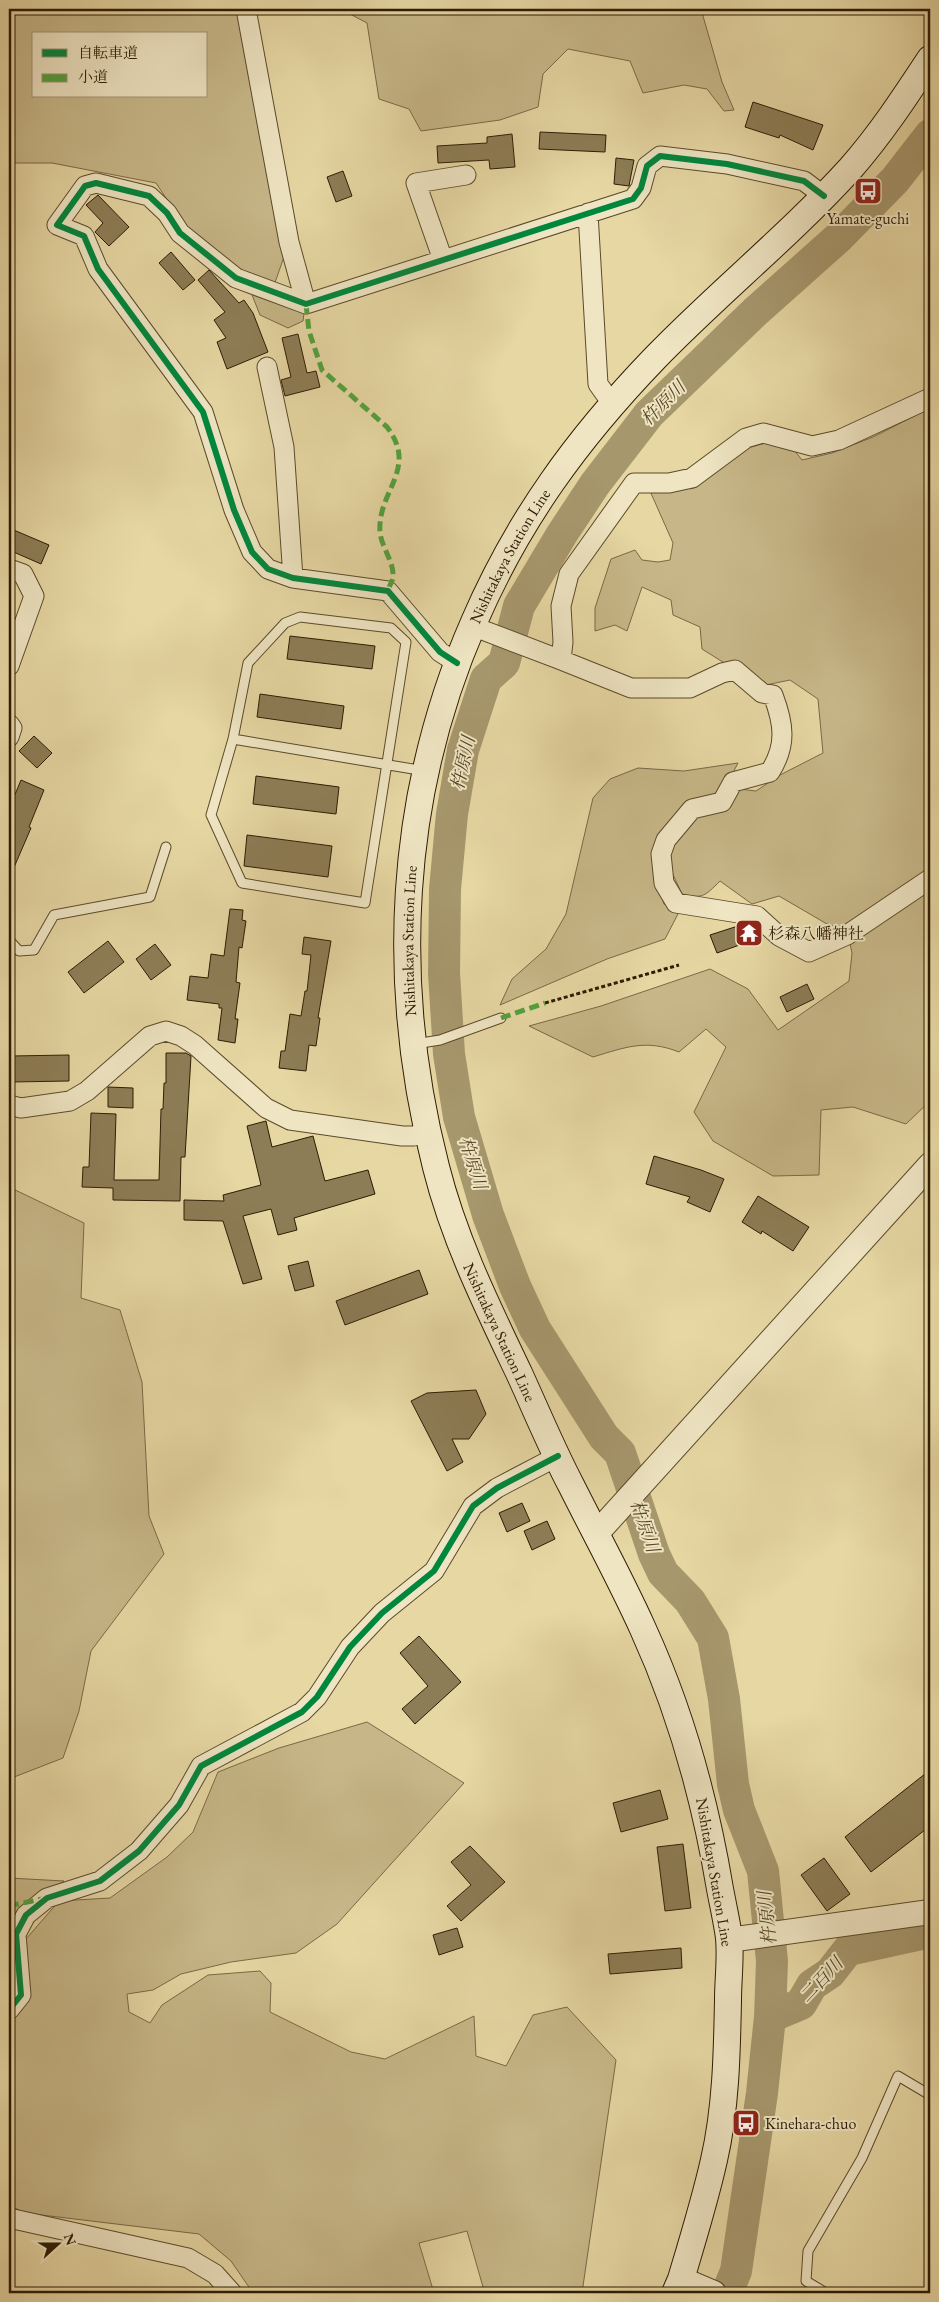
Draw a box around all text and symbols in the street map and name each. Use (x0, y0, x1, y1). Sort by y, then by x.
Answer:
legend (32, 32, 208, 98)
text: 自転車道 (78, 43, 138, 62)
text: 小道 (78, 67, 108, 86)
bus stop icon: Yamate-guchi (853, 176, 883, 206)
place label: Yamate-guchi (827, 208, 909, 229)
water label: 杵原川 (635, 374, 691, 430)
street label: Nishitakaya Station Line (465, 485, 555, 627)
water label: 杵原川 (445, 732, 480, 792)
street label: Nishitakaya Station Line (397, 865, 422, 1017)
temple icon: 杉森八幡神社 (734, 918, 764, 948)
place label: 杉森八幡神社 (768, 923, 864, 944)
water label: 杵原川 (455, 1134, 493, 1194)
street label: Nishitakaya Station Line (458, 1259, 541, 1405)
water label: 杵原川 (626, 1497, 666, 1557)
street label: Nishitakaya Station Line (691, 1796, 738, 1948)
water label: 杵原川 (752, 1888, 781, 1946)
water label: 二百川 (794, 1951, 849, 2007)
bus stop icon: Kinehara-chuo (731, 2108, 761, 2138)
place label: Kinehara-chuo (765, 2113, 856, 2134)
north arrow (32, 2220, 82, 2270)
text: N (60, 2231, 81, 2248)

